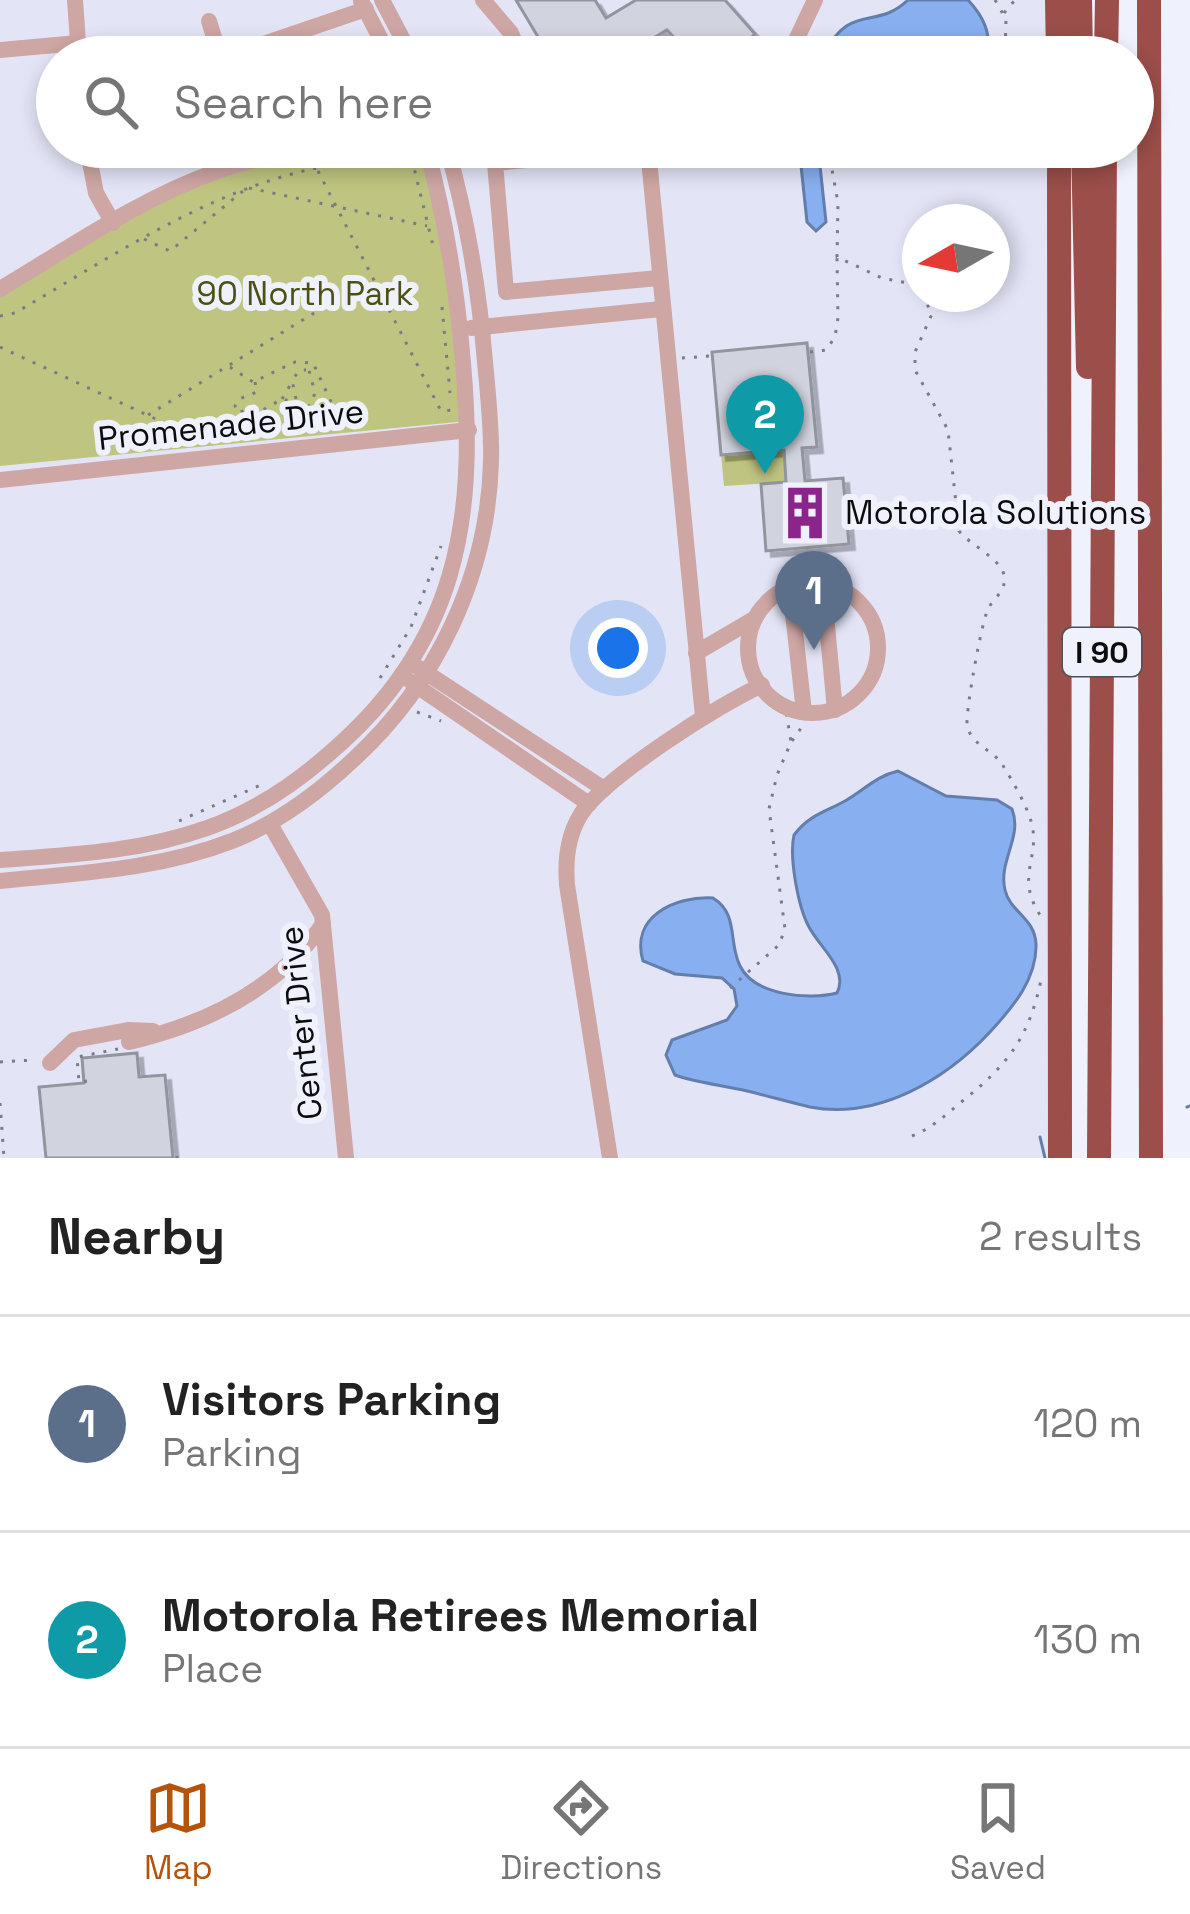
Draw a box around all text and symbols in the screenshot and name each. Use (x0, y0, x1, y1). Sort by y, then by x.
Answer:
search box (36, 36, 1154, 168)
icon: search (78, 69, 144, 135)
text: Search here (174, 74, 433, 131)
north arrow (902, 204, 1010, 312)
park label: 90 North Park (196, 273, 414, 315)
pin: 2 (726, 375, 804, 474)
street label: Promenade Drive (96, 390, 366, 460)
building icon: Motorola Solutions (776, 484, 834, 542)
place label: Motorola Solutions (845, 492, 1146, 534)
pin: 1 (775, 551, 853, 650)
your location (588, 618, 648, 678)
road number: I 90 (1063, 628, 1141, 676)
street label: Center Drive (270, 924, 332, 1122)
text: Nearby (48, 1204, 225, 1269)
text: 2 results (979, 1212, 1142, 1261)
text: Visitors Parking (162, 1371, 501, 1428)
text: 1 (78, 1399, 96, 1448)
text: 120 m (1034, 1399, 1142, 1448)
text: Parking (162, 1428, 302, 1477)
text: Motorola Retirees Memorial (162, 1587, 759, 1644)
text: 2 (75, 1615, 99, 1664)
text: 130 m (1034, 1615, 1142, 1664)
text: Place (162, 1644, 263, 1693)
tab: Map (144, 1775, 213, 1889)
tab: Directions (500, 1775, 662, 1889)
tab: Saved (950, 1775, 1046, 1889)

